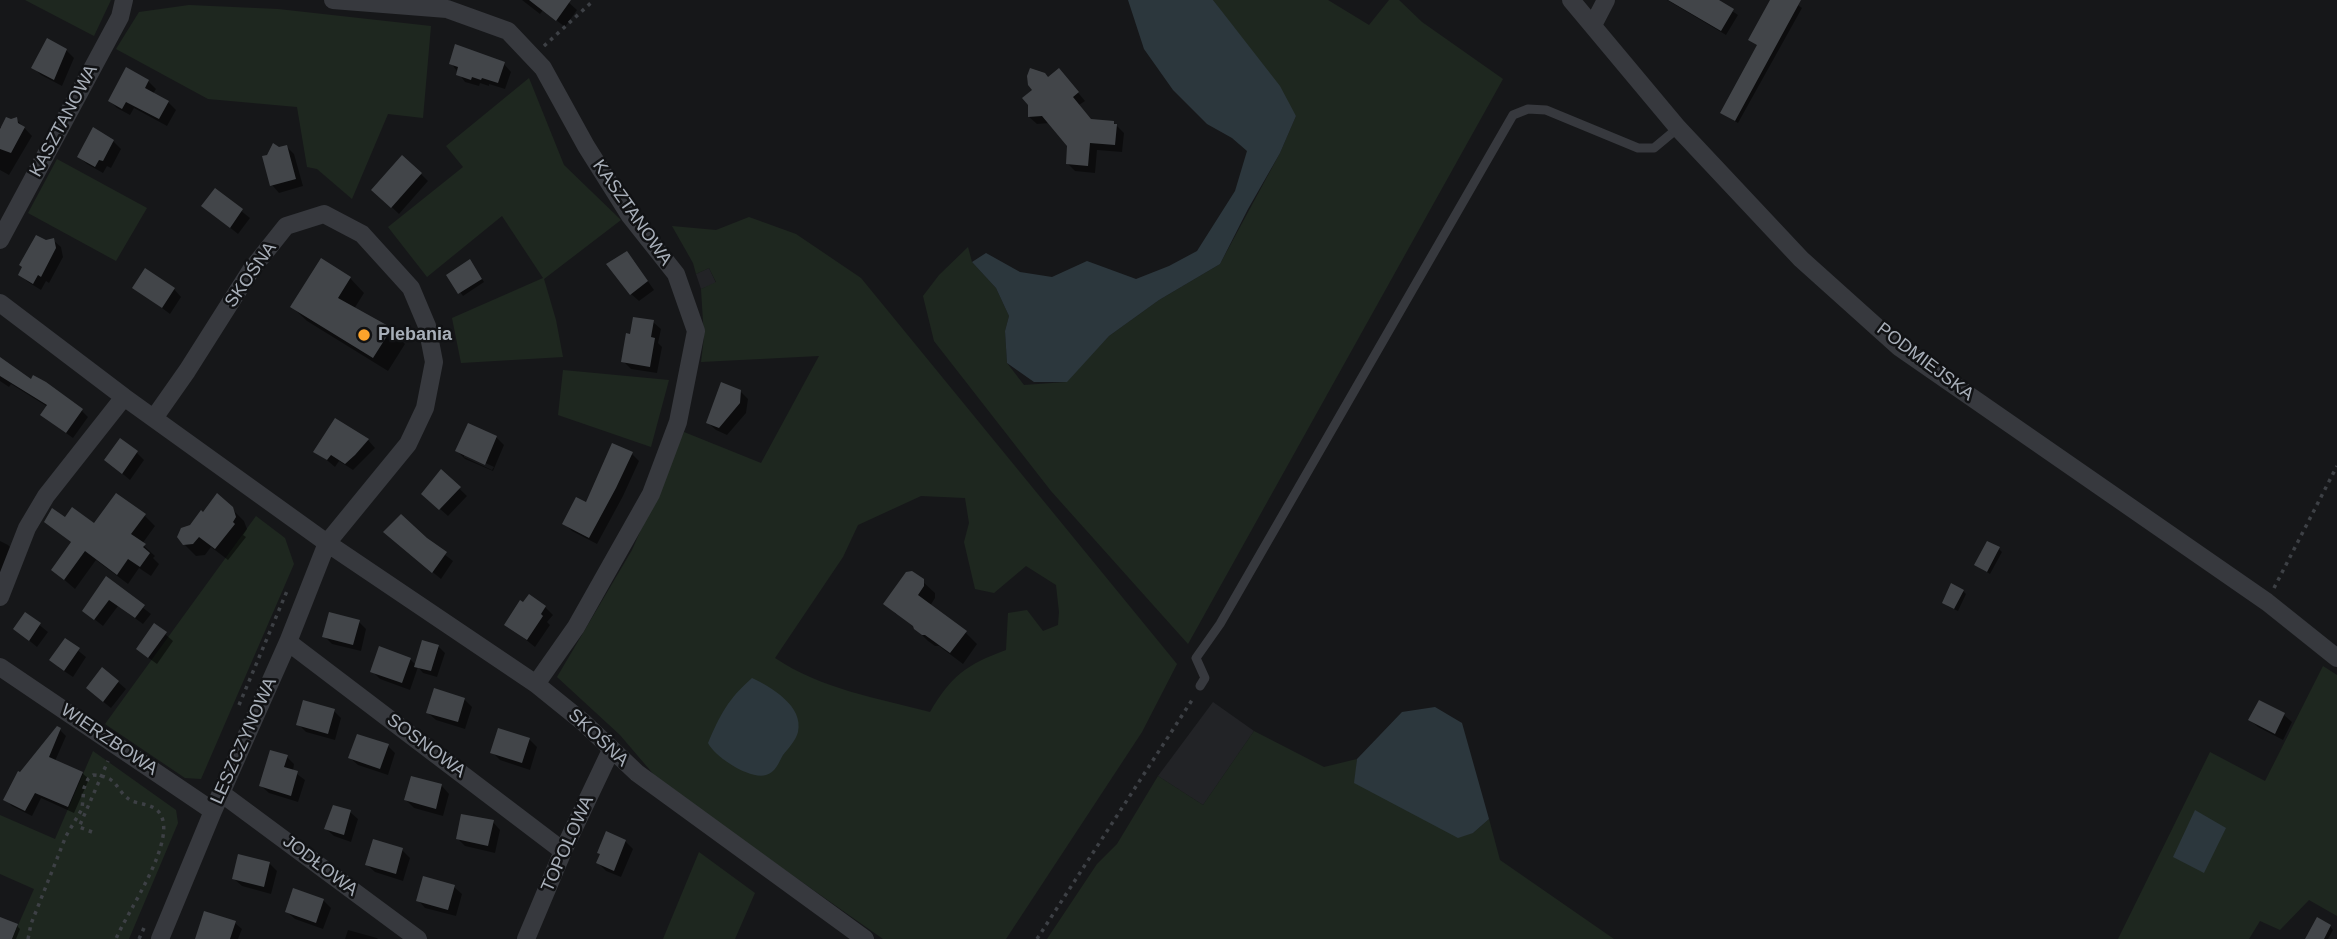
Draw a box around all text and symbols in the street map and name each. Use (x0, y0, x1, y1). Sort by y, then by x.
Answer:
street label: KASZTANOWA (25, 61, 103, 181)
street label: KASZTANOWA (588, 156, 676, 270)
street label: SKOŚNA (221, 238, 281, 312)
street label: PODMIEJSKA (1872, 318, 1978, 406)
place label: Plebania (378, 324, 452, 346)
marker: Plebania (356, 327, 372, 343)
street label: LESZCZYNOWA (206, 674, 282, 808)
street label: WIERZBOWA (56, 700, 162, 780)
street label: SKOŚNA (563, 705, 633, 771)
street label: SOSNOWA (382, 709, 470, 783)
street label: TOPOLOWA (537, 793, 599, 895)
street label: JODŁOWA (278, 831, 362, 901)

